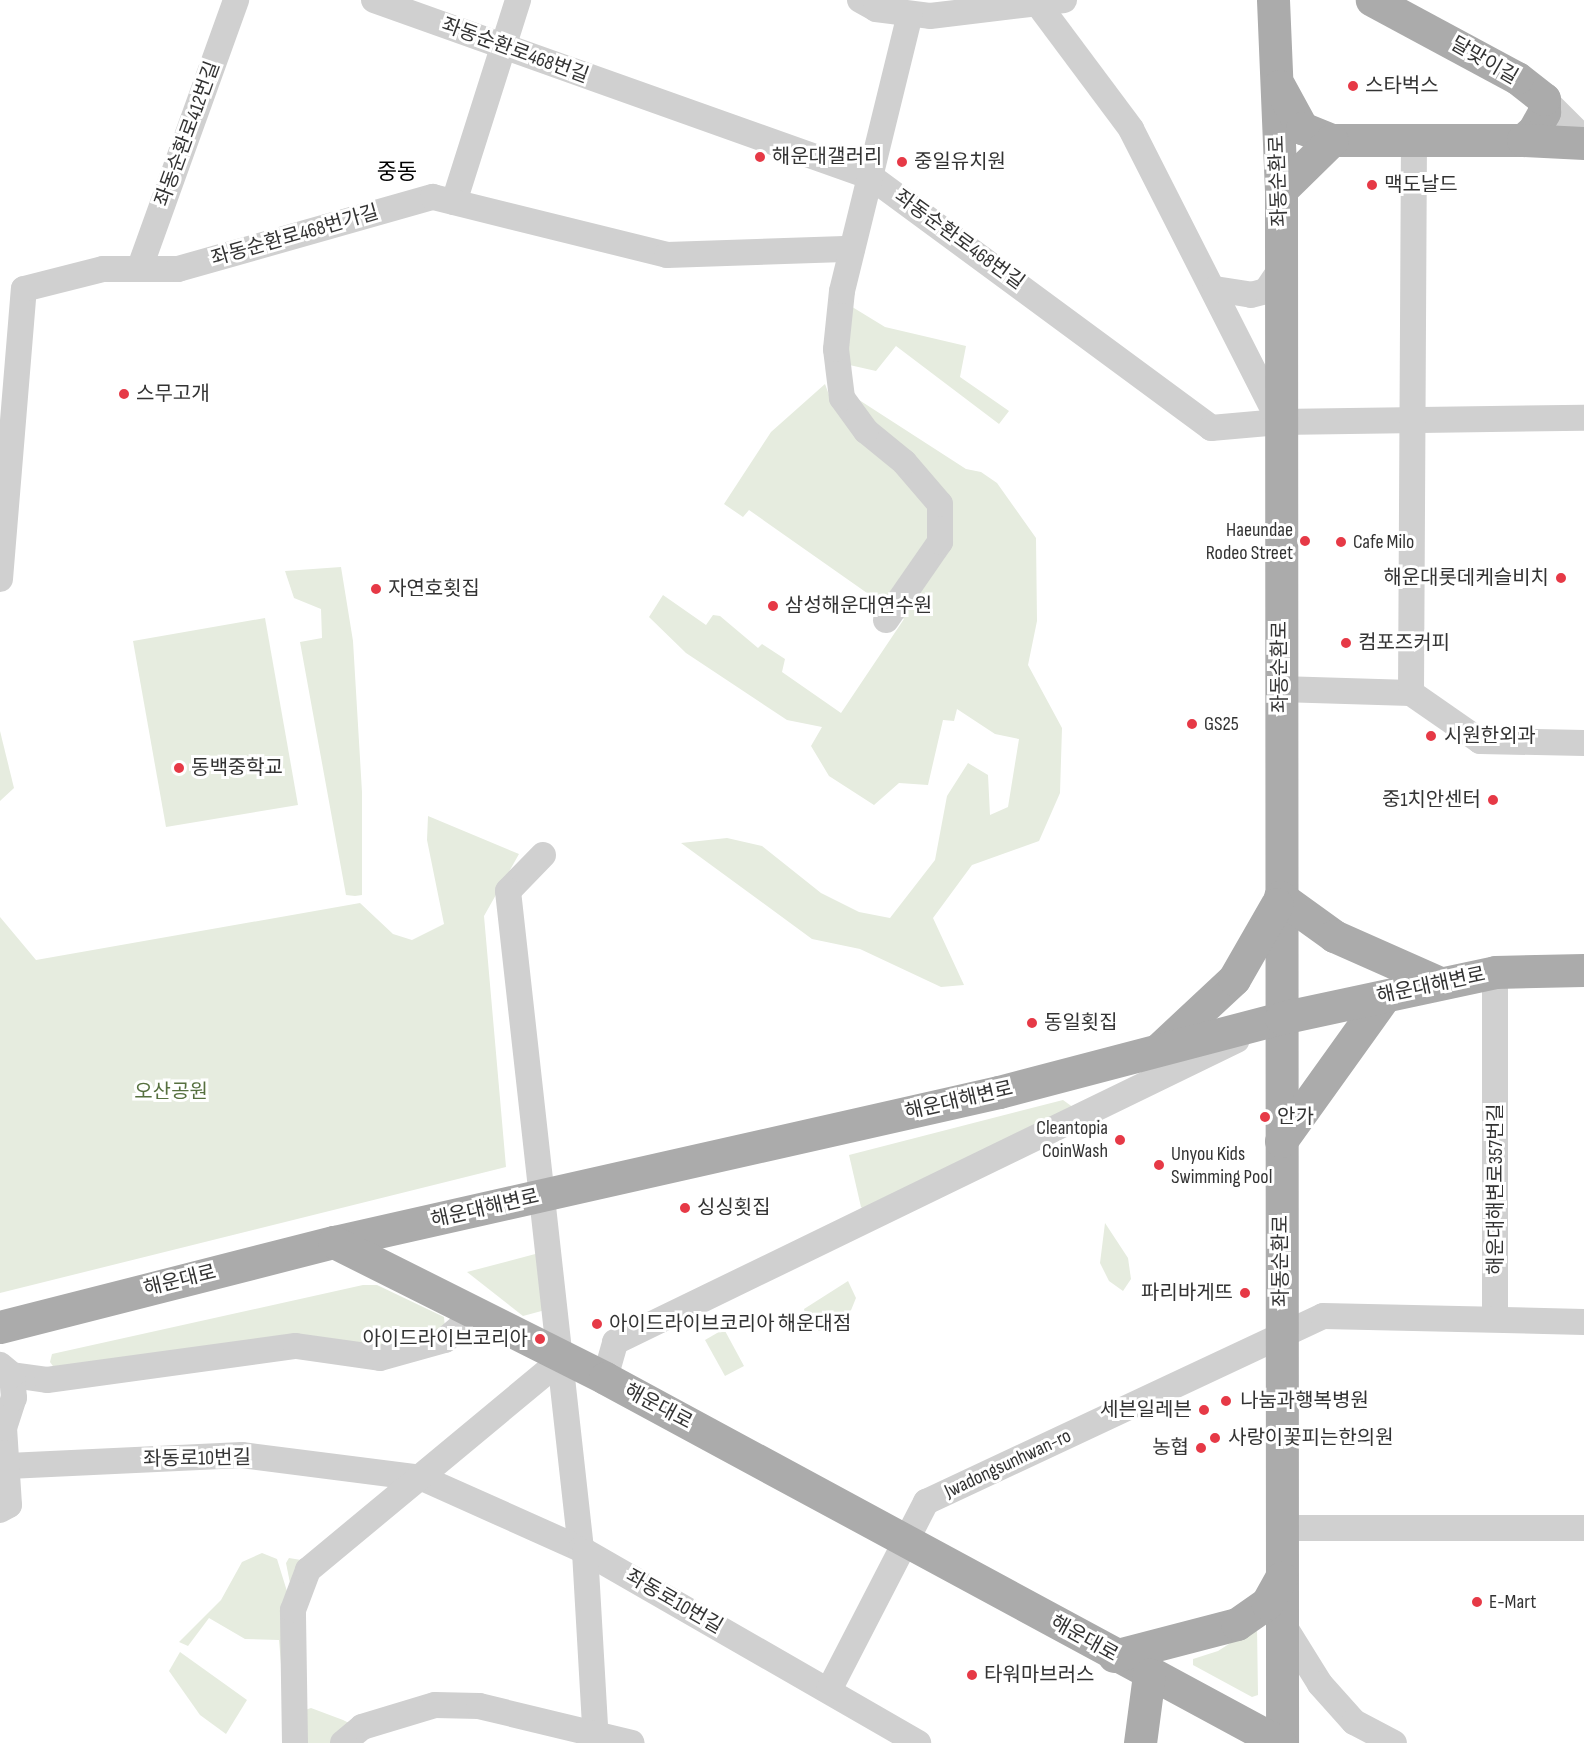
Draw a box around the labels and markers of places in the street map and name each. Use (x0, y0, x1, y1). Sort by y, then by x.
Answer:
place label: 스타벅스 (1365, 74, 1439, 98)
marker: 스타벅스 (1346, 79, 1360, 93)
place label: 해운대갤러리 (772, 145, 882, 169)
marker: 해운대갤러리 (753, 150, 767, 164)
place label: 중일유치원 (914, 150, 1006, 174)
marker: 중일유치원 (895, 155, 909, 169)
place label: 맥도날드 (1384, 173, 1458, 197)
marker: 맥도날드 (1365, 178, 1379, 192)
place label: 스무고개 (136, 382, 210, 406)
marker: 스무고개 (117, 387, 131, 401)
place label: Haeundae Rodeo Street (1206, 518, 1293, 565)
place label: Cafe Milo (1353, 530, 1414, 554)
marker: Haeundae Rodeo Street (1298, 534, 1312, 548)
marker: Cafe Milo (1334, 535, 1348, 549)
place label: 해운대롯데케슬비치 (1383, 566, 1549, 590)
marker: 해운대롯데케슬비치 (1554, 571, 1568, 585)
place label: 자연호횟집 (388, 577, 480, 601)
marker: 자연호횟집 (369, 582, 383, 596)
place label: 삼성해운대연수원 (785, 594, 932, 618)
marker: 삼성해운대연수원 (766, 599, 780, 613)
place label: 컴포즈커피 (1358, 631, 1450, 655)
marker: 컴포즈커피 (1339, 636, 1353, 650)
place label: GS25 (1204, 712, 1239, 736)
marker: GS25 (1185, 717, 1199, 731)
place label: 시원한외과 (1444, 724, 1536, 748)
marker: 시원한외과 (1422, 727, 1440, 745)
place label: 동백중학교 (191, 756, 283, 780)
marker: 동백중학교 (172, 761, 186, 775)
place label: 중1치안센터 (1382, 788, 1481, 812)
marker: 중1치안센터 (1486, 793, 1500, 807)
place label: 동일횟집 (1044, 1011, 1118, 1035)
marker: 동일횟집 (1025, 1016, 1039, 1030)
place label: 안가 (1277, 1105, 1314, 1129)
marker: 안가 (1258, 1110, 1272, 1124)
place label: Cleantopia CoinWash (1036, 1116, 1108, 1163)
marker: Cleantopia CoinWash (1113, 1133, 1127, 1147)
place label: Unyou Kids Swimming Pool (1171, 1142, 1272, 1189)
marker: Unyou Kids Swimming Pool (1152, 1158, 1166, 1172)
place label: 싱싱횟집 (697, 1196, 771, 1220)
marker: 싱싱횟집 (678, 1201, 692, 1215)
place label: 파리바게뜨 (1141, 1281, 1233, 1305)
marker: 파리바게뜨 (1238, 1286, 1252, 1300)
place label: 아이드라이브코리아 해운대점 (609, 1312, 851, 1336)
marker: 아이드라이브코리아 해운대점 (590, 1317, 604, 1331)
place label: 아이드라이브코리아 (362, 1327, 528, 1351)
marker: 아이드라이브코리아 (533, 1332, 547, 1346)
place label: 나눔과행복병원 (1240, 1389, 1369, 1413)
marker: 나눔과행복병원 (1217, 1392, 1235, 1410)
place label: 세븐일레븐 (1100, 1398, 1192, 1422)
marker: 세븐일레븐 (1197, 1403, 1211, 1417)
place label: 사랑이꽃피는한의원 (1228, 1426, 1394, 1450)
marker: 사랑이꽃피는한의원 (1206, 1429, 1224, 1447)
place label: 농협 (1152, 1436, 1189, 1460)
marker: 농협 (1194, 1441, 1208, 1455)
place label: E-Mart (1489, 1590, 1536, 1614)
marker: E-Mart (1470, 1595, 1484, 1609)
place label: 타워마브러스 (984, 1663, 1094, 1687)
marker: 타워마브러스 (965, 1668, 979, 1682)

